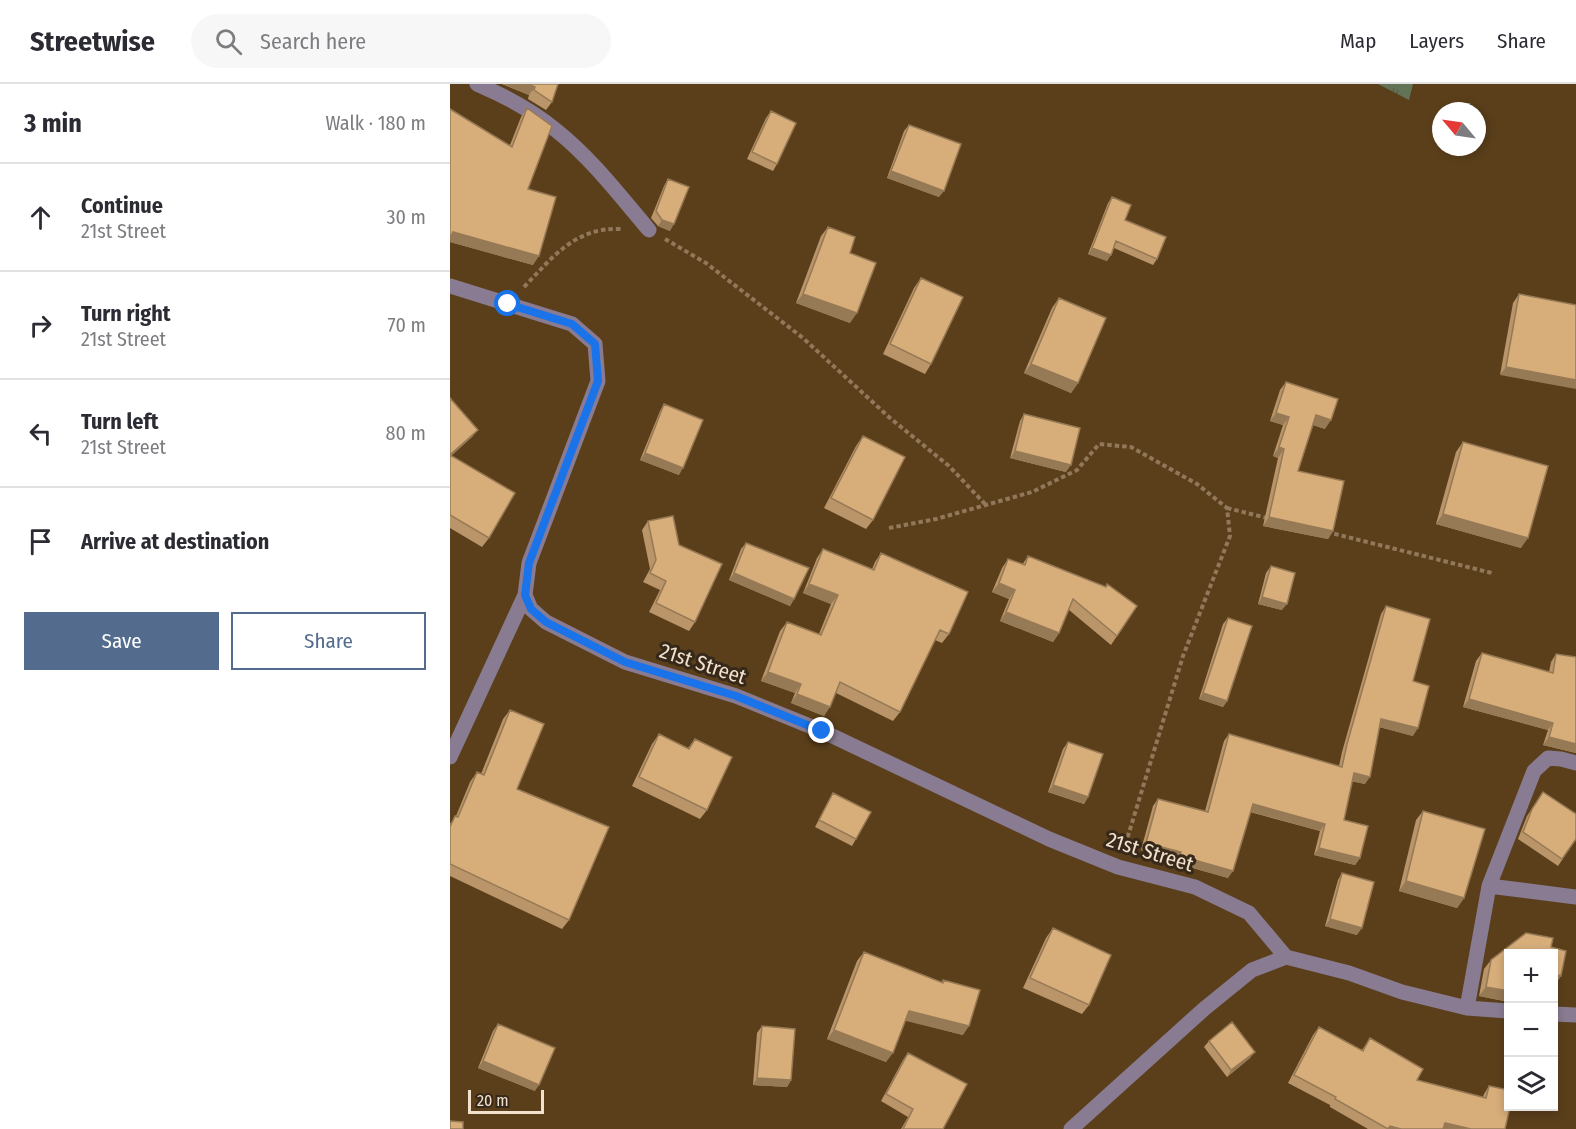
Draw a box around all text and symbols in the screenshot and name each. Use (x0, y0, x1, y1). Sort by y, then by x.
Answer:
search box (191, 14, 611, 68)
text: Streetwise (30, 25, 155, 58)
icon: search (212, 25, 245, 58)
text: Search here (260, 28, 366, 55)
text: Map (1340, 28, 1376, 54)
text: Layers (1409, 28, 1464, 54)
text: Share (1497, 28, 1546, 54)
north arrow (1432, 102, 1486, 156)
text: 3 min (24, 108, 82, 139)
text: Walk · 180 m (325, 111, 426, 135)
text: Continue (81, 192, 163, 219)
icon: ahead (24, 201, 57, 234)
text: 30 m (386, 205, 426, 229)
text: 21st Street (81, 219, 166, 243)
route start (494, 290, 520, 316)
text: Turn right (81, 300, 170, 327)
icon: right (24, 309, 57, 342)
text: 70 m (388, 313, 426, 337)
text: 21st Street (81, 327, 166, 351)
text: Turn left (81, 408, 159, 435)
icon: left (24, 417, 57, 450)
text: 80 m (386, 421, 426, 445)
text: 21st Street (81, 435, 166, 459)
icon: arrive (24, 525, 57, 558)
text: Arrive at destination (81, 528, 269, 555)
button: Save (24, 612, 219, 670)
button: Share (231, 612, 426, 670)
street label: 21st Street (656, 638, 750, 690)
route end (808, 717, 834, 743)
street label: 21st Street (1103, 826, 1197, 878)
map controls (1504, 949, 1558, 1111)
button: + (1504, 949, 1558, 1003)
button: − (1504, 1003, 1558, 1057)
button: layers (1504, 1057, 1558, 1111)
scale bar (468, 1087, 544, 1114)
text: 20 m (477, 1091, 508, 1110)

